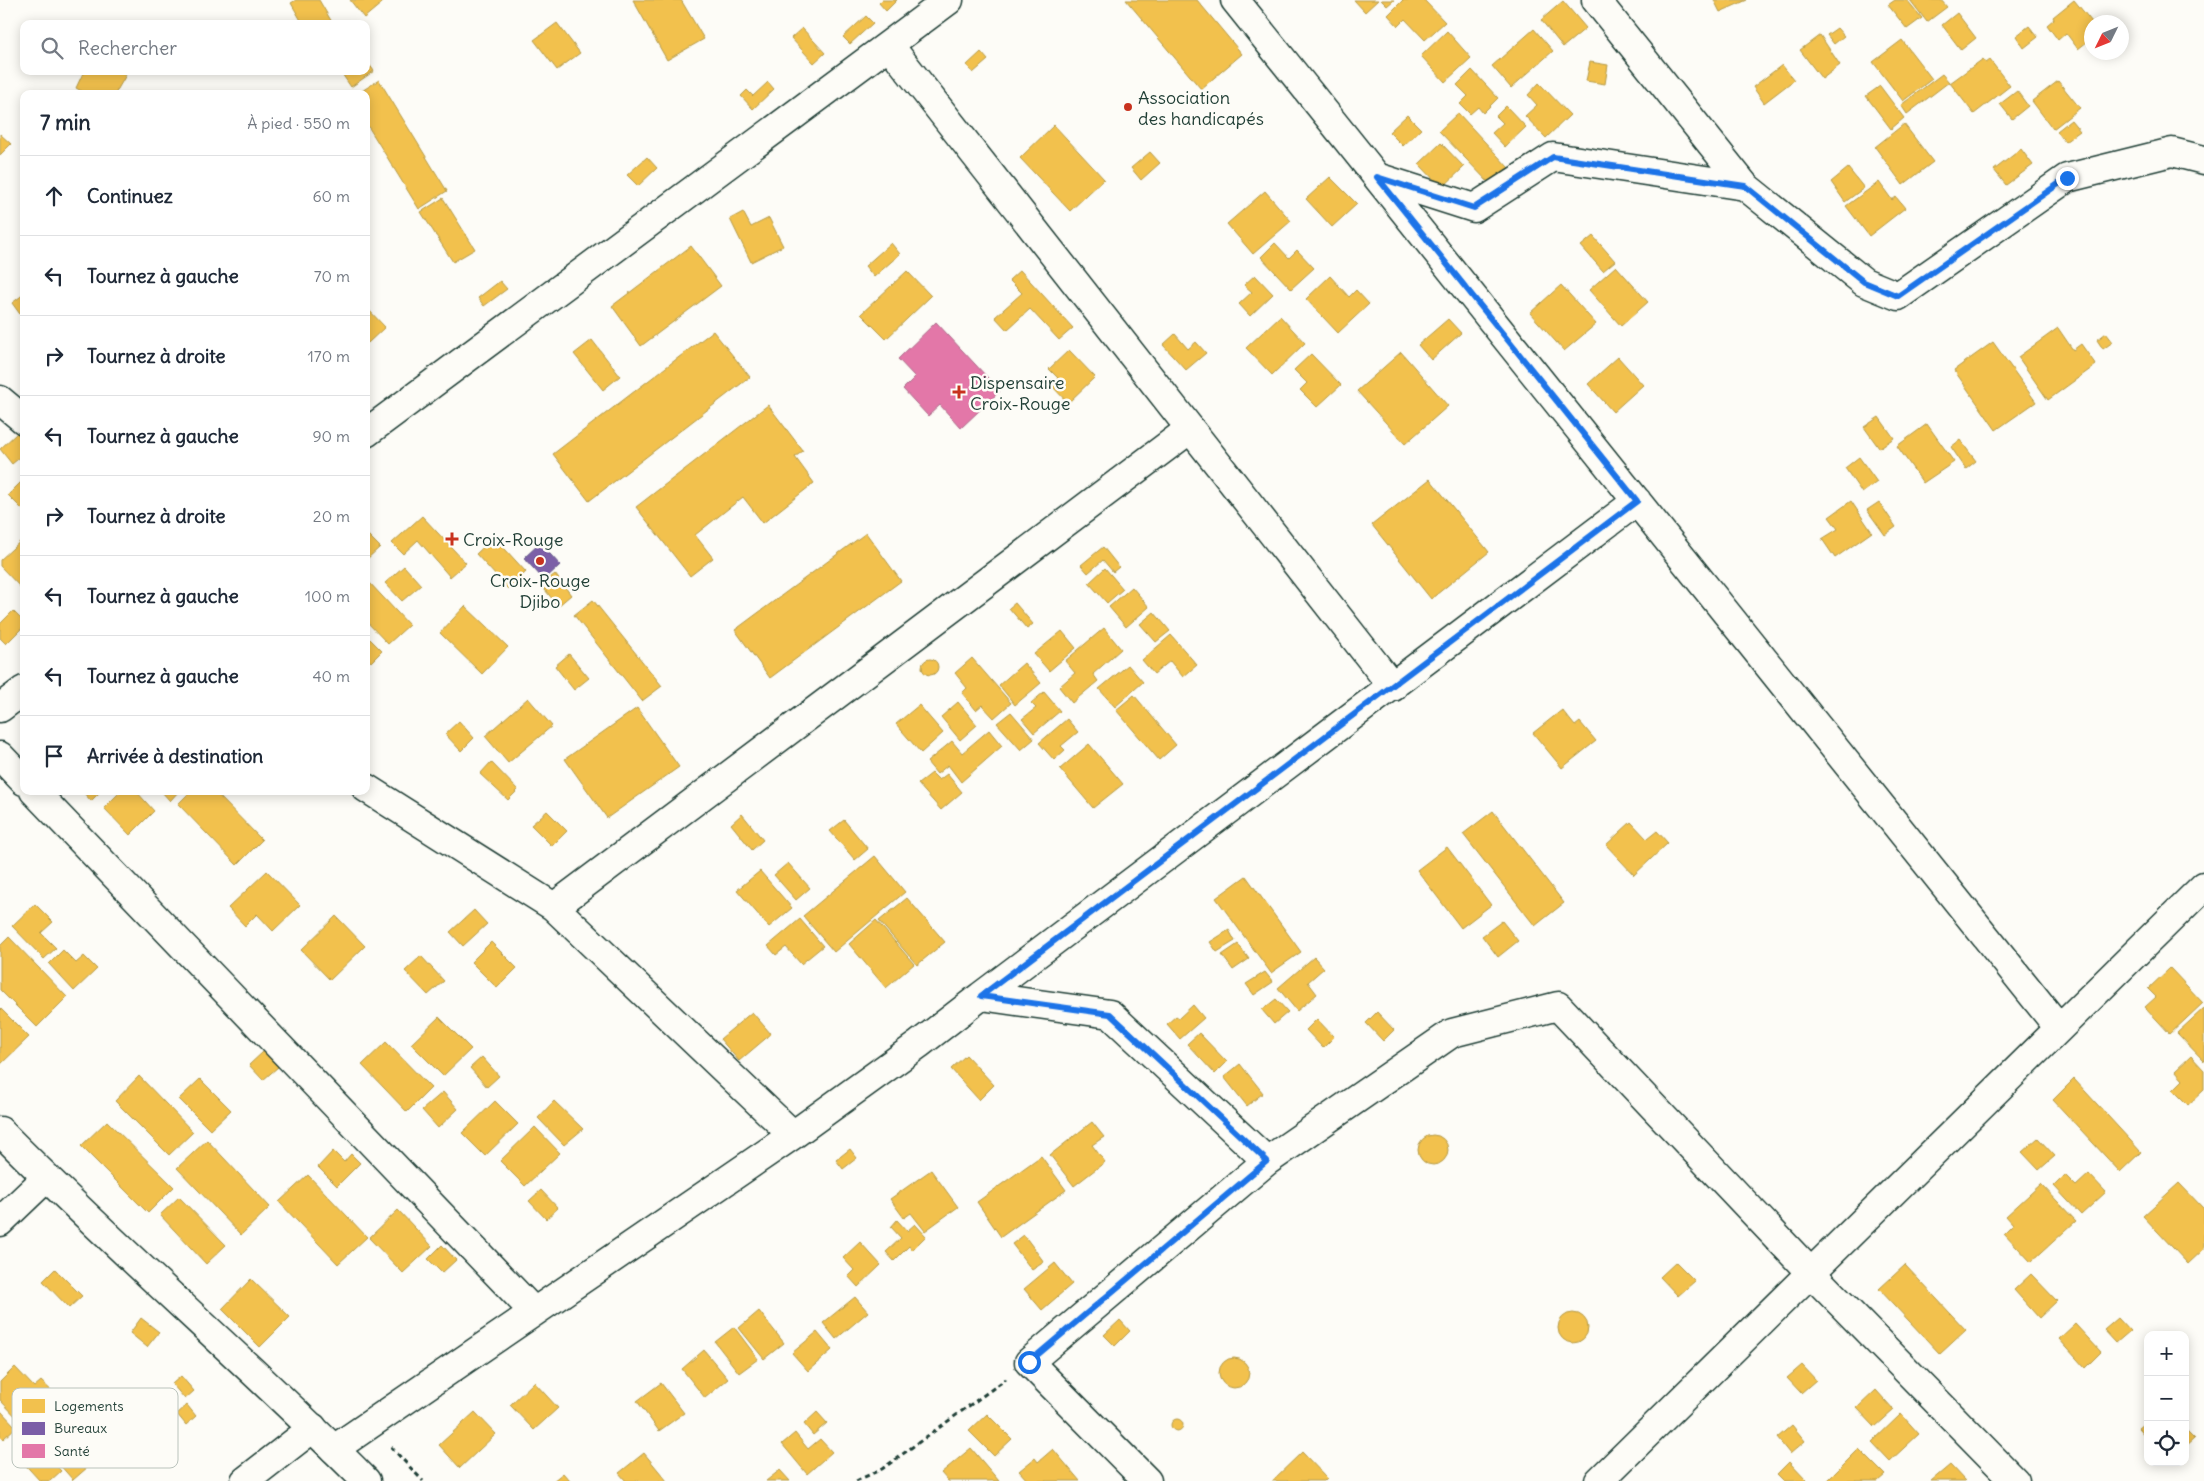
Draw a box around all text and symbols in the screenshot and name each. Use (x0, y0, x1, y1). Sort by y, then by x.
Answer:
north arrow (2084, 15, 2129, 60)
search box (20, 20, 370, 75)
icon: search (38, 34, 66, 62)
text: Rechercher (78, 36, 177, 60)
place label: Association des handicapés (1138, 86, 1264, 130)
marker: Association des handicapés (1122, 101, 1134, 113)
text: 7 min (40, 109, 91, 136)
text: À pied · 550 m (247, 113, 350, 133)
route end (2056, 167, 2079, 190)
icon: ahead (40, 182, 68, 210)
text: Continuez (87, 184, 173, 208)
text: 60 m (312, 186, 350, 206)
icon: left (40, 262, 68, 290)
text: Tournez à gauche (87, 264, 239, 288)
text: 70 m (314, 266, 350, 286)
icon: right (40, 342, 68, 370)
text: Tournez à droite (87, 344, 226, 368)
text: 170 m (307, 346, 350, 366)
place label: Dispensaire Croix-Rouge (970, 371, 1071, 415)
marker: Dispensaire Croix-Rouge (952, 385, 966, 399)
icon: left (40, 422, 68, 450)
text: Tournez à gauche (87, 424, 239, 448)
text: 90 m (312, 426, 350, 446)
icon: right (40, 502, 68, 530)
text: Tournez à droite (87, 504, 226, 528)
text: 20 m (313, 506, 350, 526)
place label: Croix-Rouge (463, 528, 564, 551)
marker: Croix-Rouge (445, 532, 459, 546)
marker: Croix-Rouge Djibo (534, 555, 546, 567)
place label: Croix-Rouge Djibo (490, 569, 590, 613)
icon: left (40, 582, 68, 610)
text: Tournez à gauche (87, 584, 239, 608)
text: 100 m (305, 586, 350, 606)
icon: left (40, 662, 68, 690)
text: Tournez à gauche (87, 664, 239, 688)
text: 40 m (312, 666, 350, 686)
icon: arrive (40, 742, 68, 770)
text: Arrivée à destination (87, 744, 263, 768)
map controls (2144, 1331, 2189, 1466)
button: + (2144, 1331, 2189, 1376)
route start (1018, 1351, 1041, 1374)
button: − (2144, 1376, 2189, 1421)
legend (12, 1388, 178, 1468)
text: Logements (54, 1397, 124, 1415)
text: Bureaux (54, 1419, 107, 1437)
button: locate (2144, 1421, 2189, 1466)
text: Santé (54, 1442, 90, 1460)

